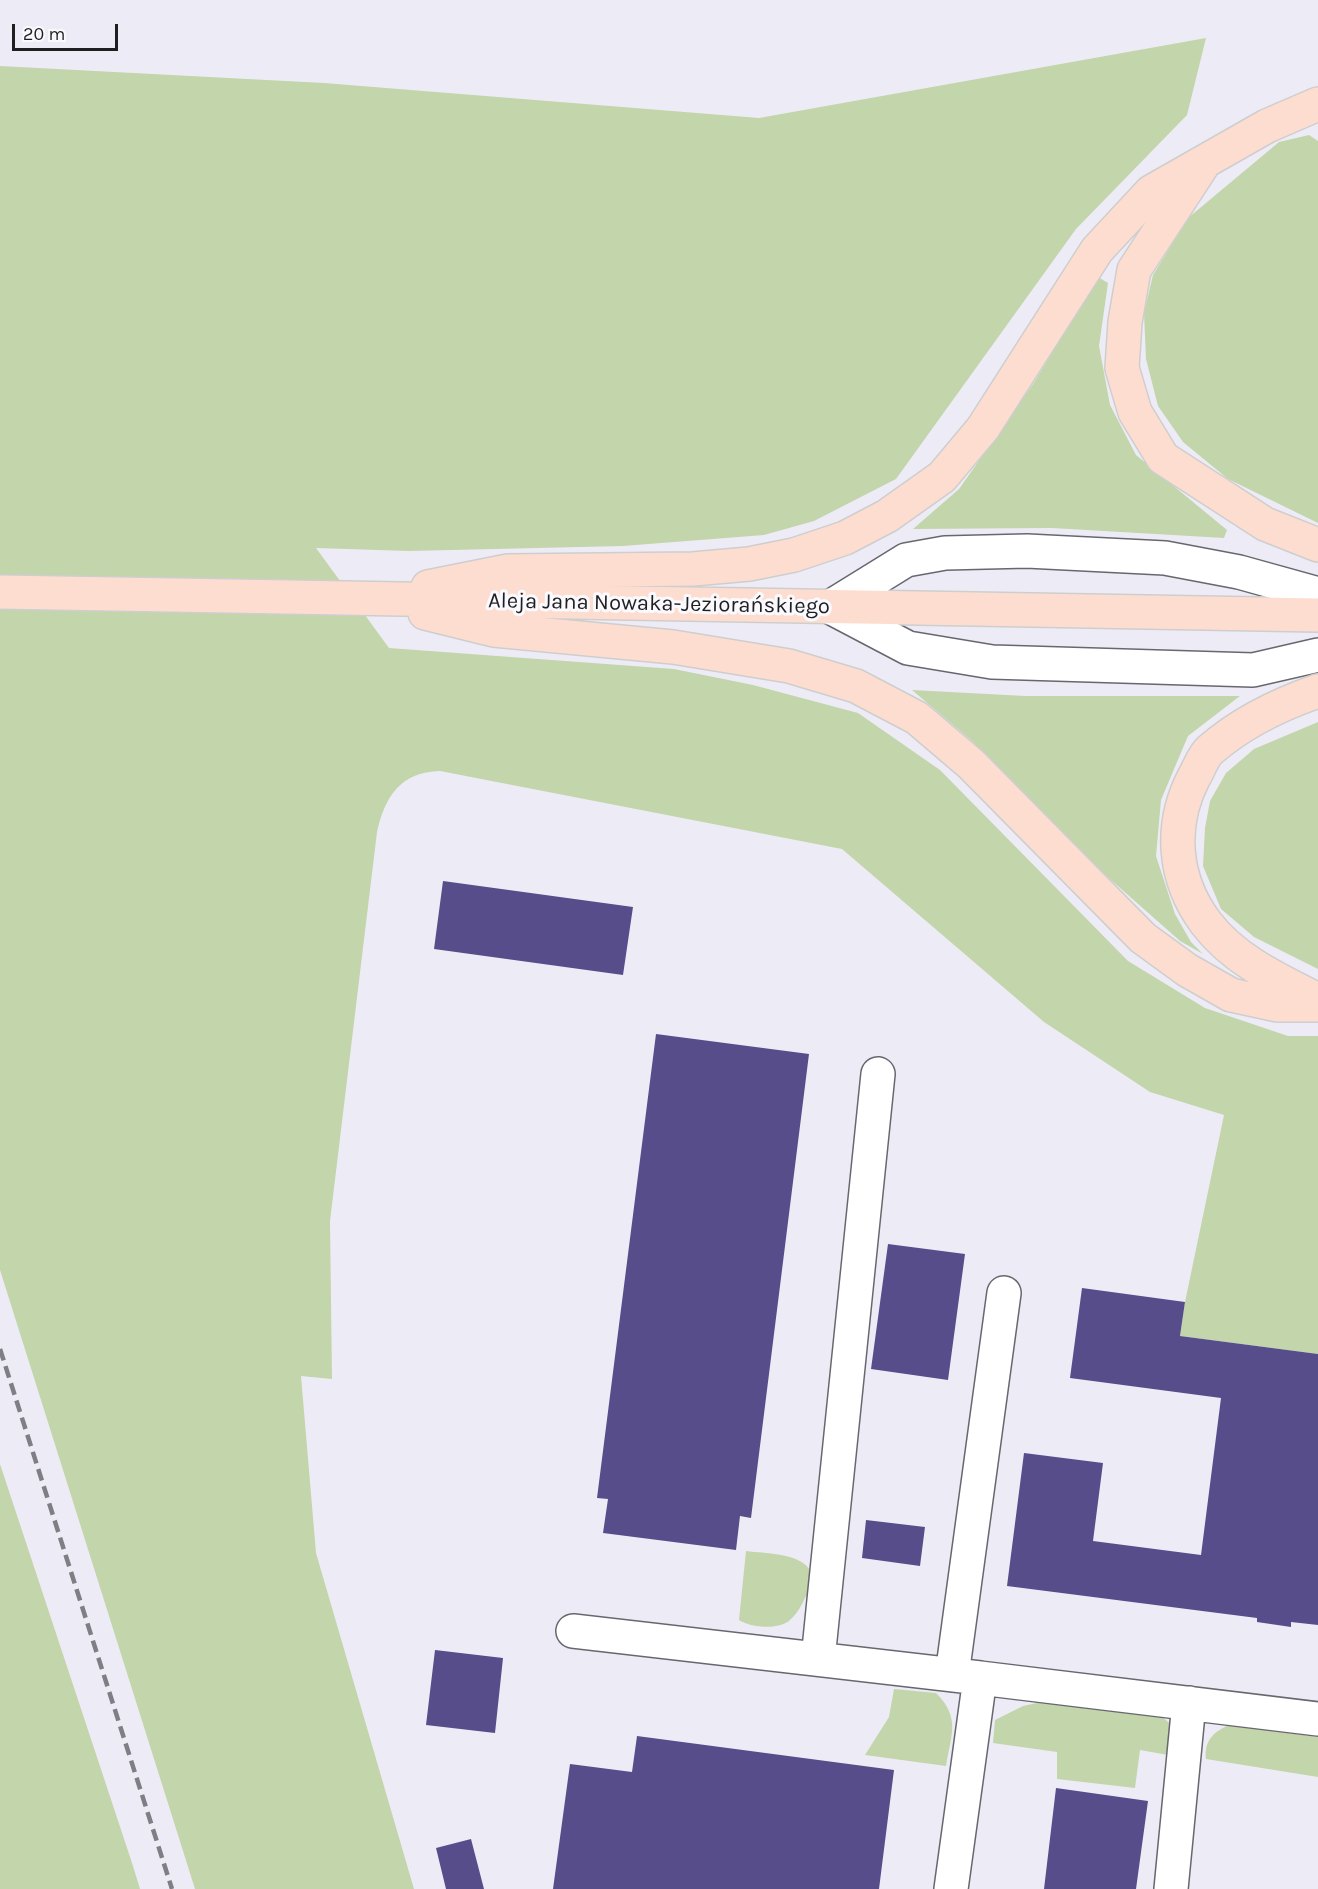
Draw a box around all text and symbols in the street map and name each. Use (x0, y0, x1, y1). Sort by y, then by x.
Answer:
scale bar (15, 12, 122, 50)
text: 20 m (23, 23, 65, 45)
street label: Aleja Jana Nowaka-Jeziorańskiego (488, 588, 830, 620)

